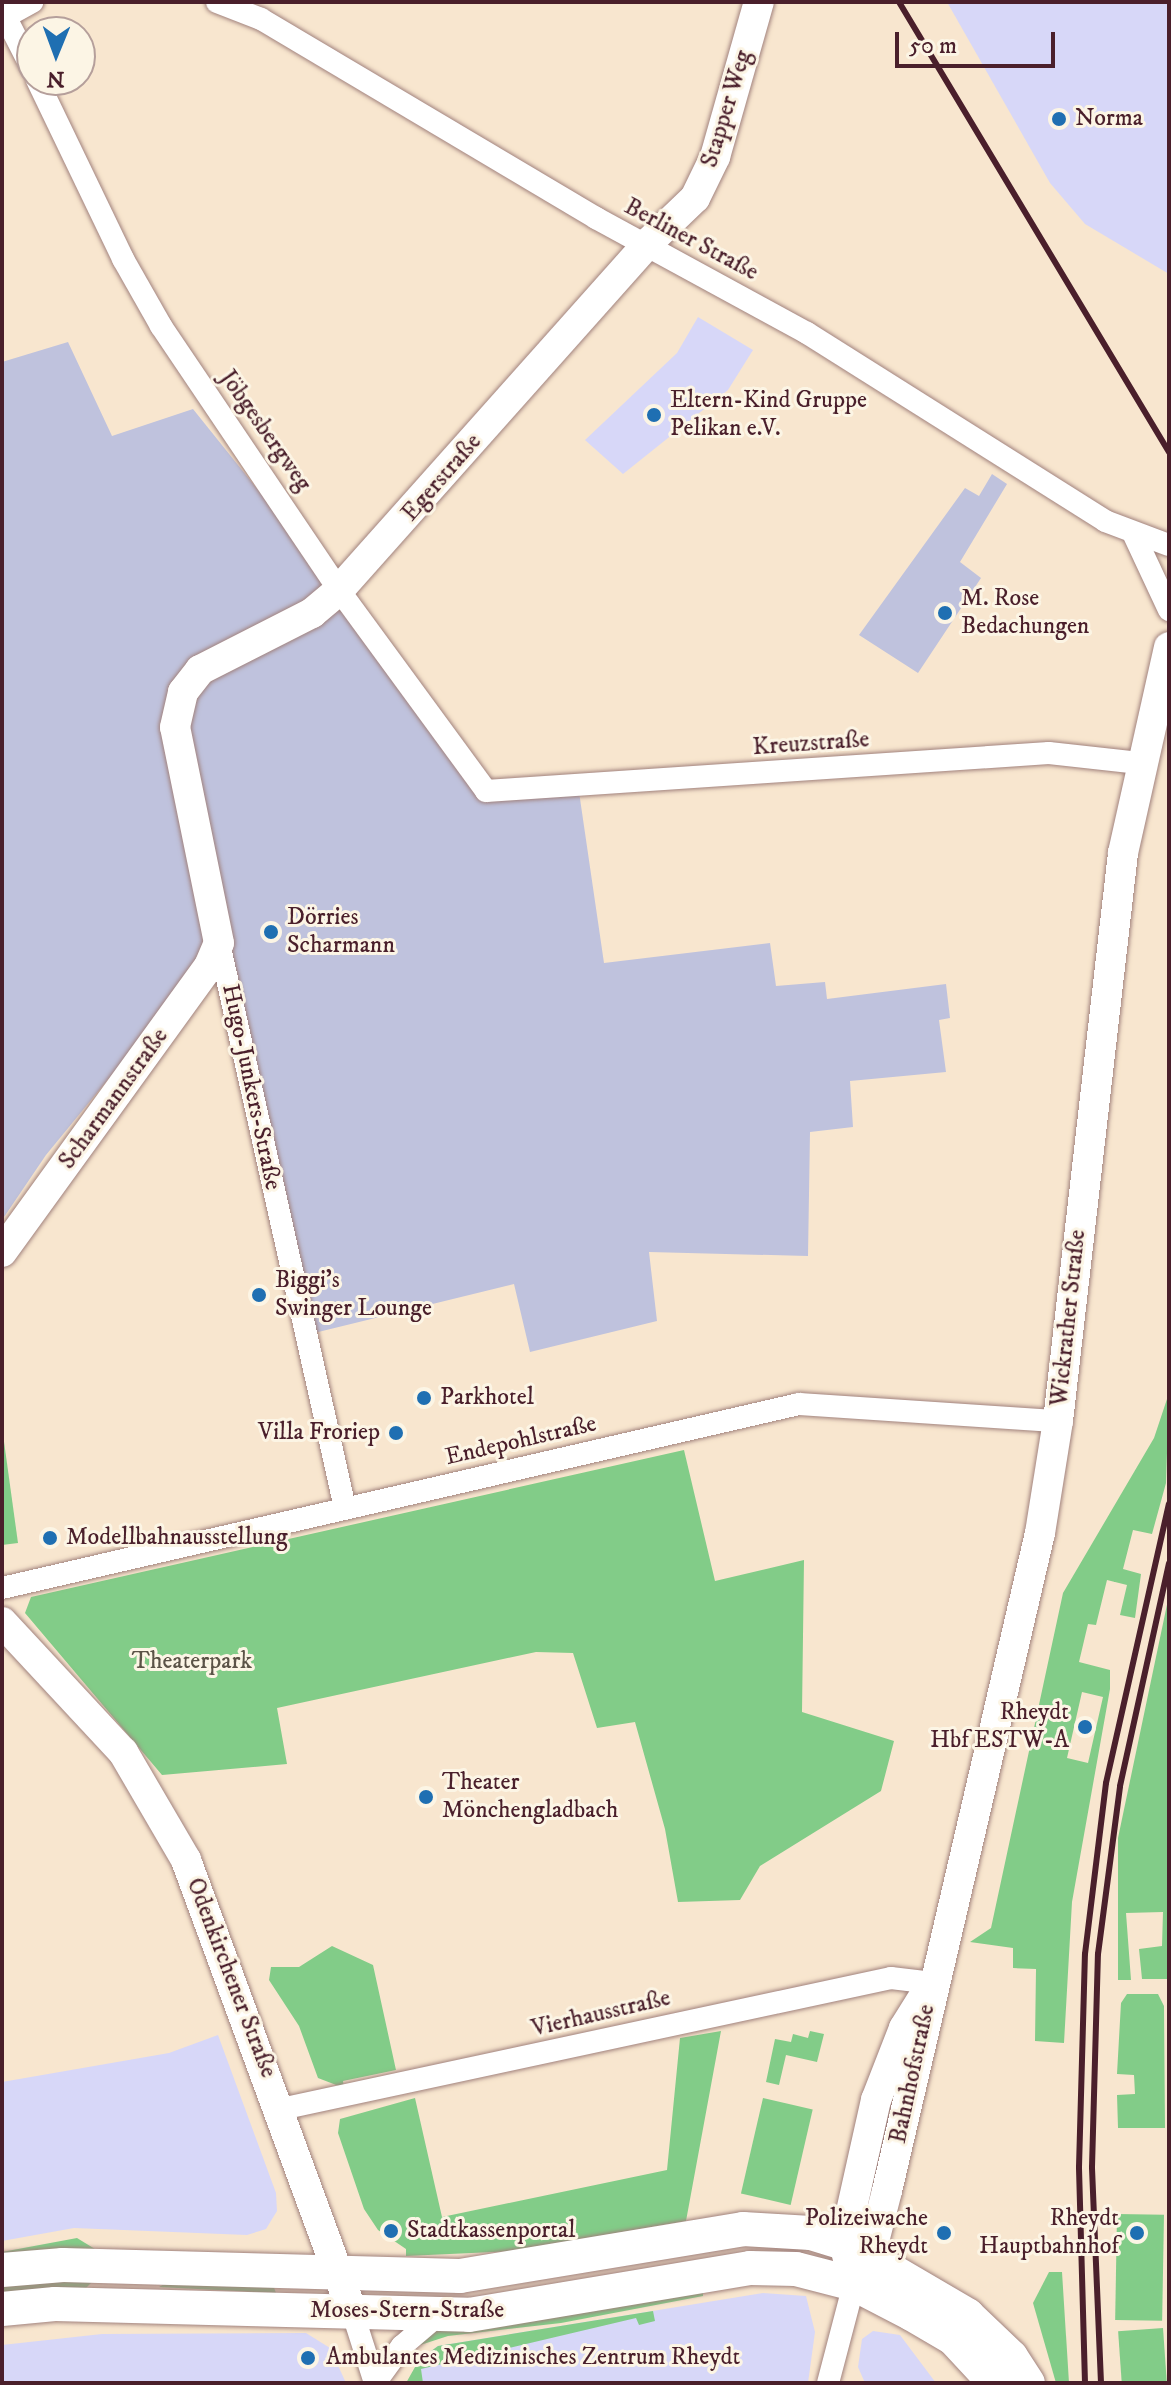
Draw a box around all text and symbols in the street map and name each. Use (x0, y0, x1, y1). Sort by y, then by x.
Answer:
north arrow (16, 16, 96, 96)
scale bar (899, 16, 1059, 66)
text: 50 m (909, 31, 957, 61)
street label: Stapper Weg (696, 47, 758, 171)
text: N (46, 65, 65, 92)
place label: Norma (1075, 105, 1143, 133)
marker: Norma (1050, 110, 1068, 128)
street label: Berliner Straße (619, 193, 763, 287)
street label: Jöbgesbergweg (213, 365, 317, 497)
place label: Eltern-Kind Gruppe Pelikan e.V. (670, 387, 867, 443)
marker: Eltern-Kind Gruppe Pelikan e.V. (645, 406, 663, 424)
street label: Egerstraße (396, 428, 488, 528)
place label: M. Rose Bedachungen (961, 585, 1089, 641)
marker: M. Rose Bedachungen (936, 604, 954, 622)
street label: Kreuzstraße (752, 726, 870, 762)
place label: Dörries Scharmann (287, 904, 395, 960)
marker: Dörries Scharmann (262, 923, 280, 941)
street label: Hugo-Junkers-Straße (215, 981, 287, 1193)
street label: Scharmannstraße (53, 1023, 175, 1175)
street label: Wickrather Straße (1045, 1228, 1093, 1408)
place label: Biggi's Swinger Lounge (275, 1267, 432, 1323)
marker: Biggi's Swinger Lounge (250, 1286, 268, 1304)
place label: Parkhotel (440, 1384, 534, 1412)
marker: Parkhotel (415, 1389, 433, 1407)
street label: Endepohlstraße (443, 1410, 599, 1472)
place label: Villa Froriep (258, 1419, 380, 1447)
marker: Villa Froriep (387, 1424, 405, 1442)
place label: Modellbahnausstellung (66, 1524, 288, 1552)
marker: Modellbahnausstellung (41, 1529, 59, 1547)
park label: Theaterpark (132, 1648, 252, 1676)
place label: Rheydt Hbf ESTW-A (930, 1699, 1069, 1755)
marker: Rheydt Hbf ESTW-A (1076, 1718, 1094, 1736)
place label: Theater Mönchengladbach (442, 1769, 618, 1825)
marker: Theater Mönchengladbach (417, 1788, 435, 1806)
street label: Odenkirchener Straße (180, 1874, 282, 2082)
street label: Vierhausstraße (529, 1984, 673, 2044)
street label: Bahnhofstraße (884, 2002, 942, 2146)
place label: Polizeiwache Rheydt (805, 2205, 928, 2261)
place label: Rheydt Hauptbahnhof (979, 2205, 1119, 2261)
place label: Stadtkassenportal (407, 2217, 575, 2245)
marker: Stadtkassenportal (382, 2222, 400, 2240)
marker: Rheydt Hauptbahnhof (1126, 2222, 1148, 2244)
marker: Polizeiwache Rheydt (935, 2224, 953, 2242)
street label: Moses-Stern-Straße (310, 2297, 504, 2325)
place label: Ambulantes Medizinisches Zentrum Rheydt (326, 2344, 740, 2372)
marker: Ambulantes Medizinisches Zentrum Rheydt (297, 2347, 319, 2369)

